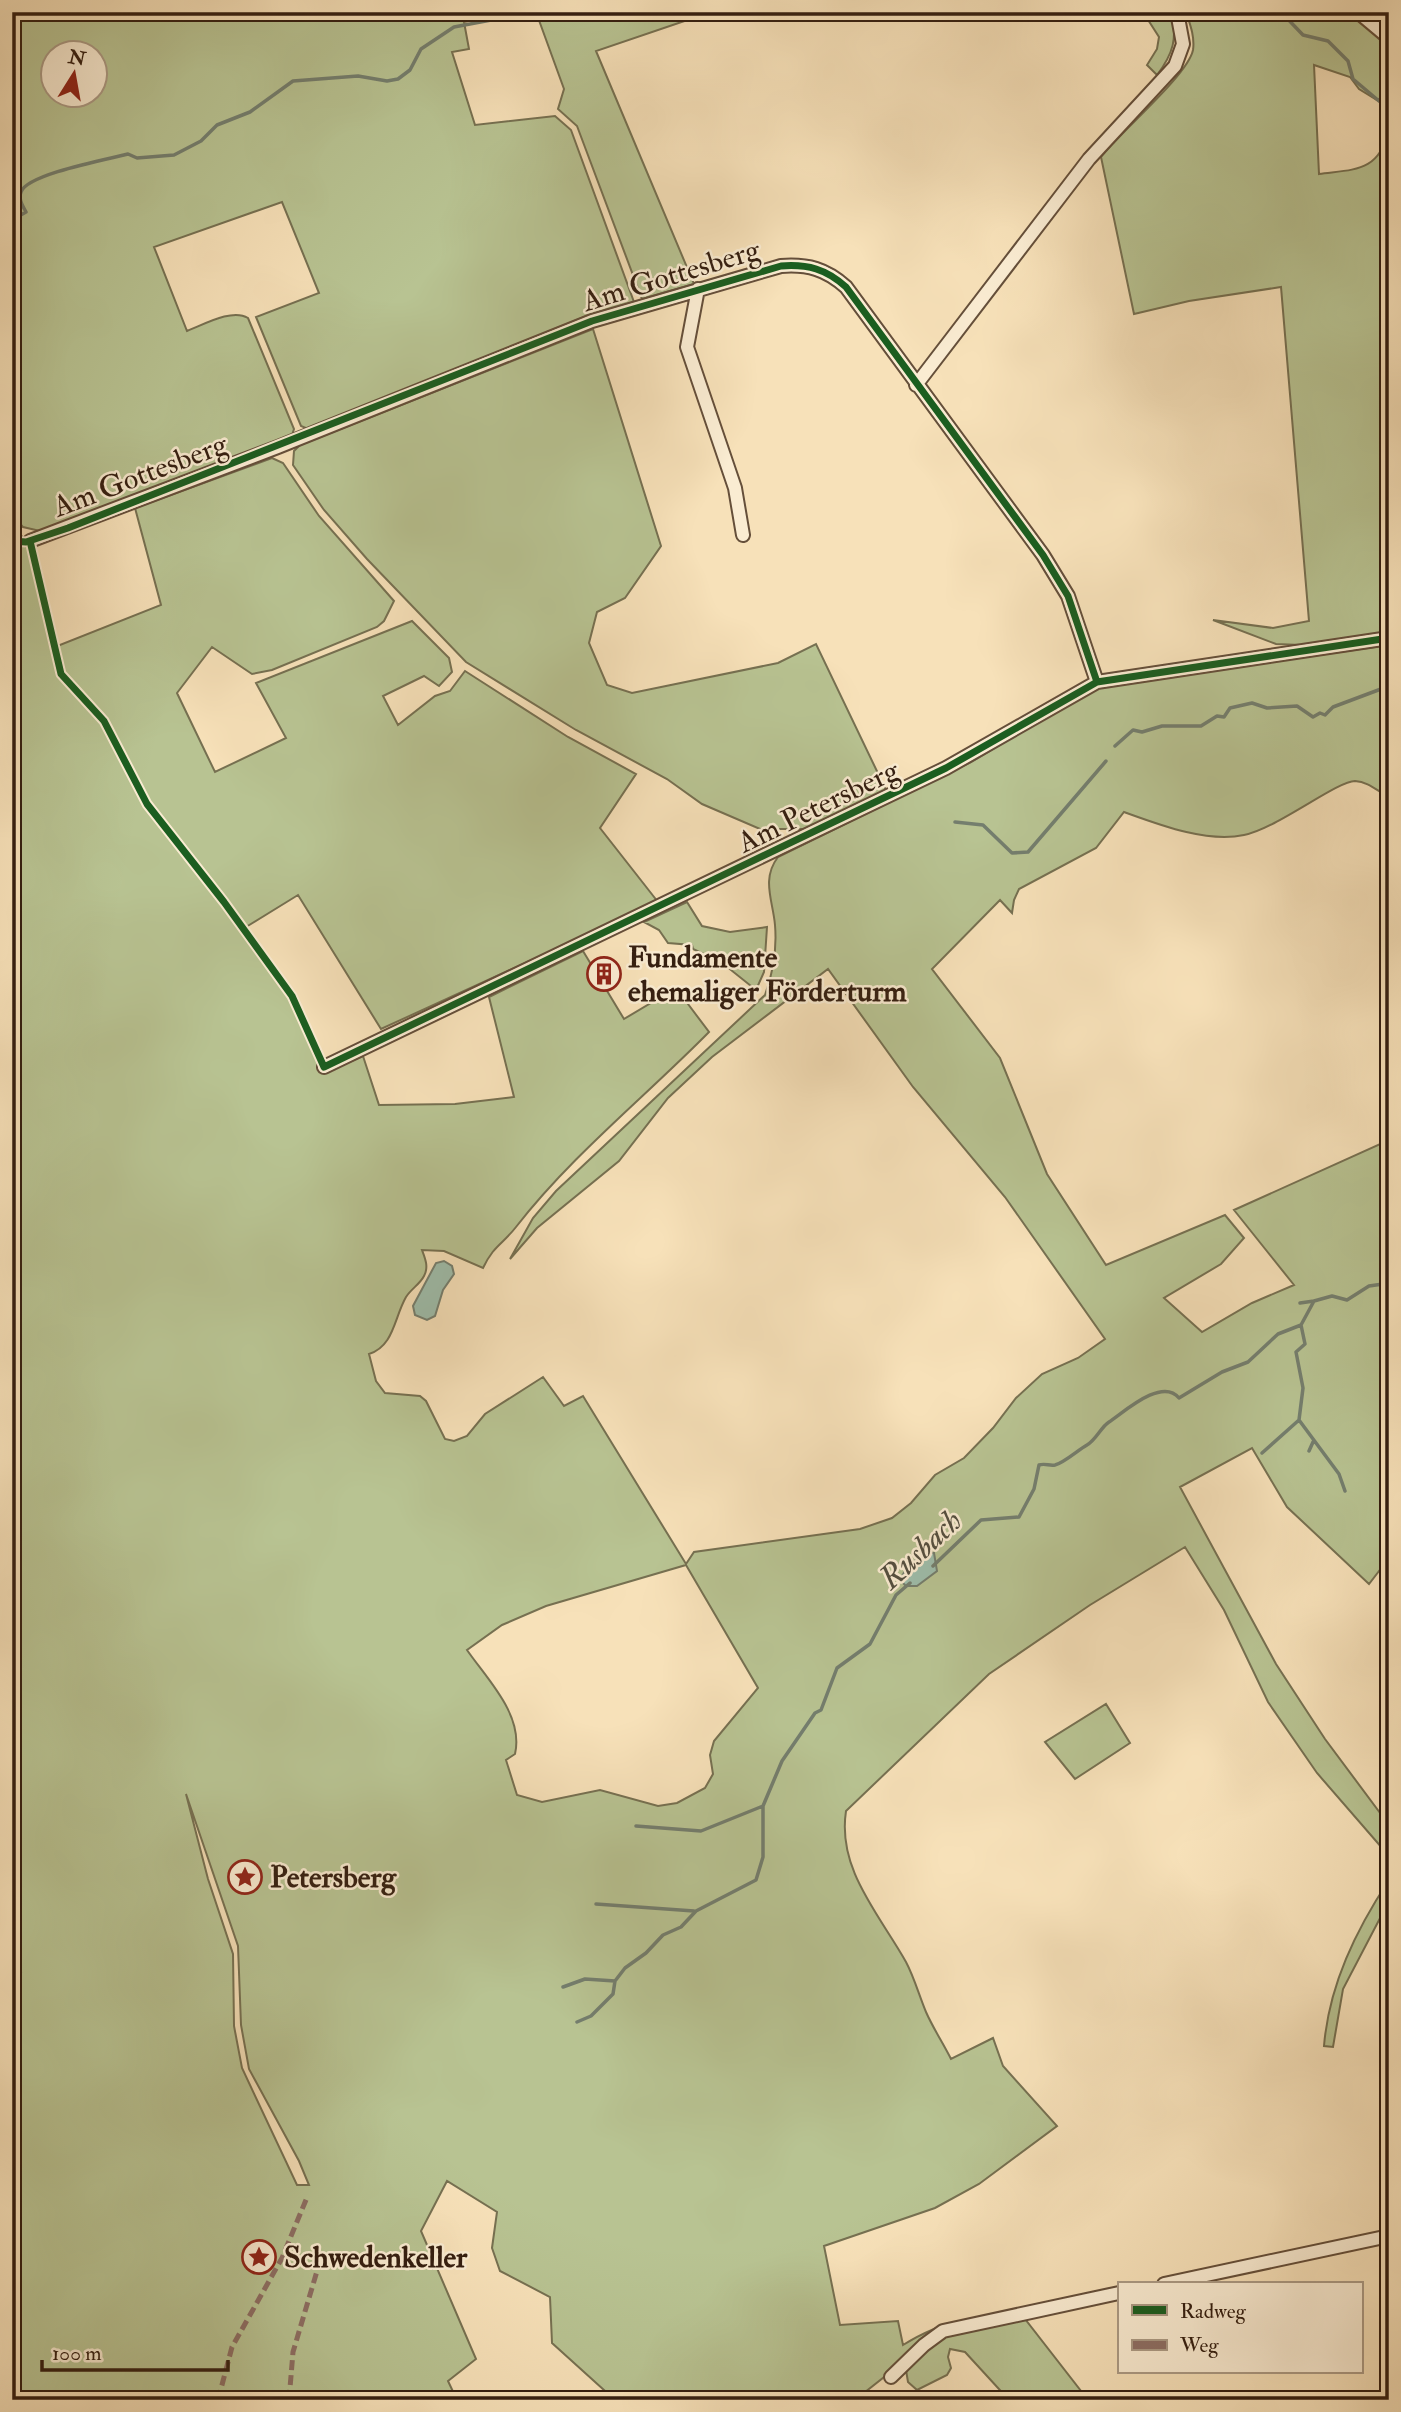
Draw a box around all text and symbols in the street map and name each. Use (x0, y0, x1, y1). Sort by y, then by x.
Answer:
north arrow (38, 38, 108, 108)
text: N (65, 45, 89, 72)
street label: Am Gottesberg (577, 231, 766, 320)
street label: Am Gottesberg (47, 425, 234, 526)
street label: Am Petersberg (731, 751, 906, 862)
place label: Fundamente ehemaliger Förderturm (628, 939, 907, 1010)
building icon: Fundamente ehemaliger Förderturm (585, 955, 623, 993)
water label: Rusbach (870, 1501, 971, 1599)
place icon: Petersberg (226, 1858, 264, 1896)
place label: Petersberg (270, 1859, 397, 1896)
place icon: Schwedenkeller (240, 2238, 278, 2276)
place label: Schwedenkeller (284, 2239, 468, 2276)
legend (1118, 2282, 1362, 2374)
text: Radweg (1180, 2298, 1246, 2325)
scale bar (42, 2328, 228, 2372)
text: Weg (1179, 2332, 1219, 2359)
text: 100 m (52, 2340, 102, 2367)

